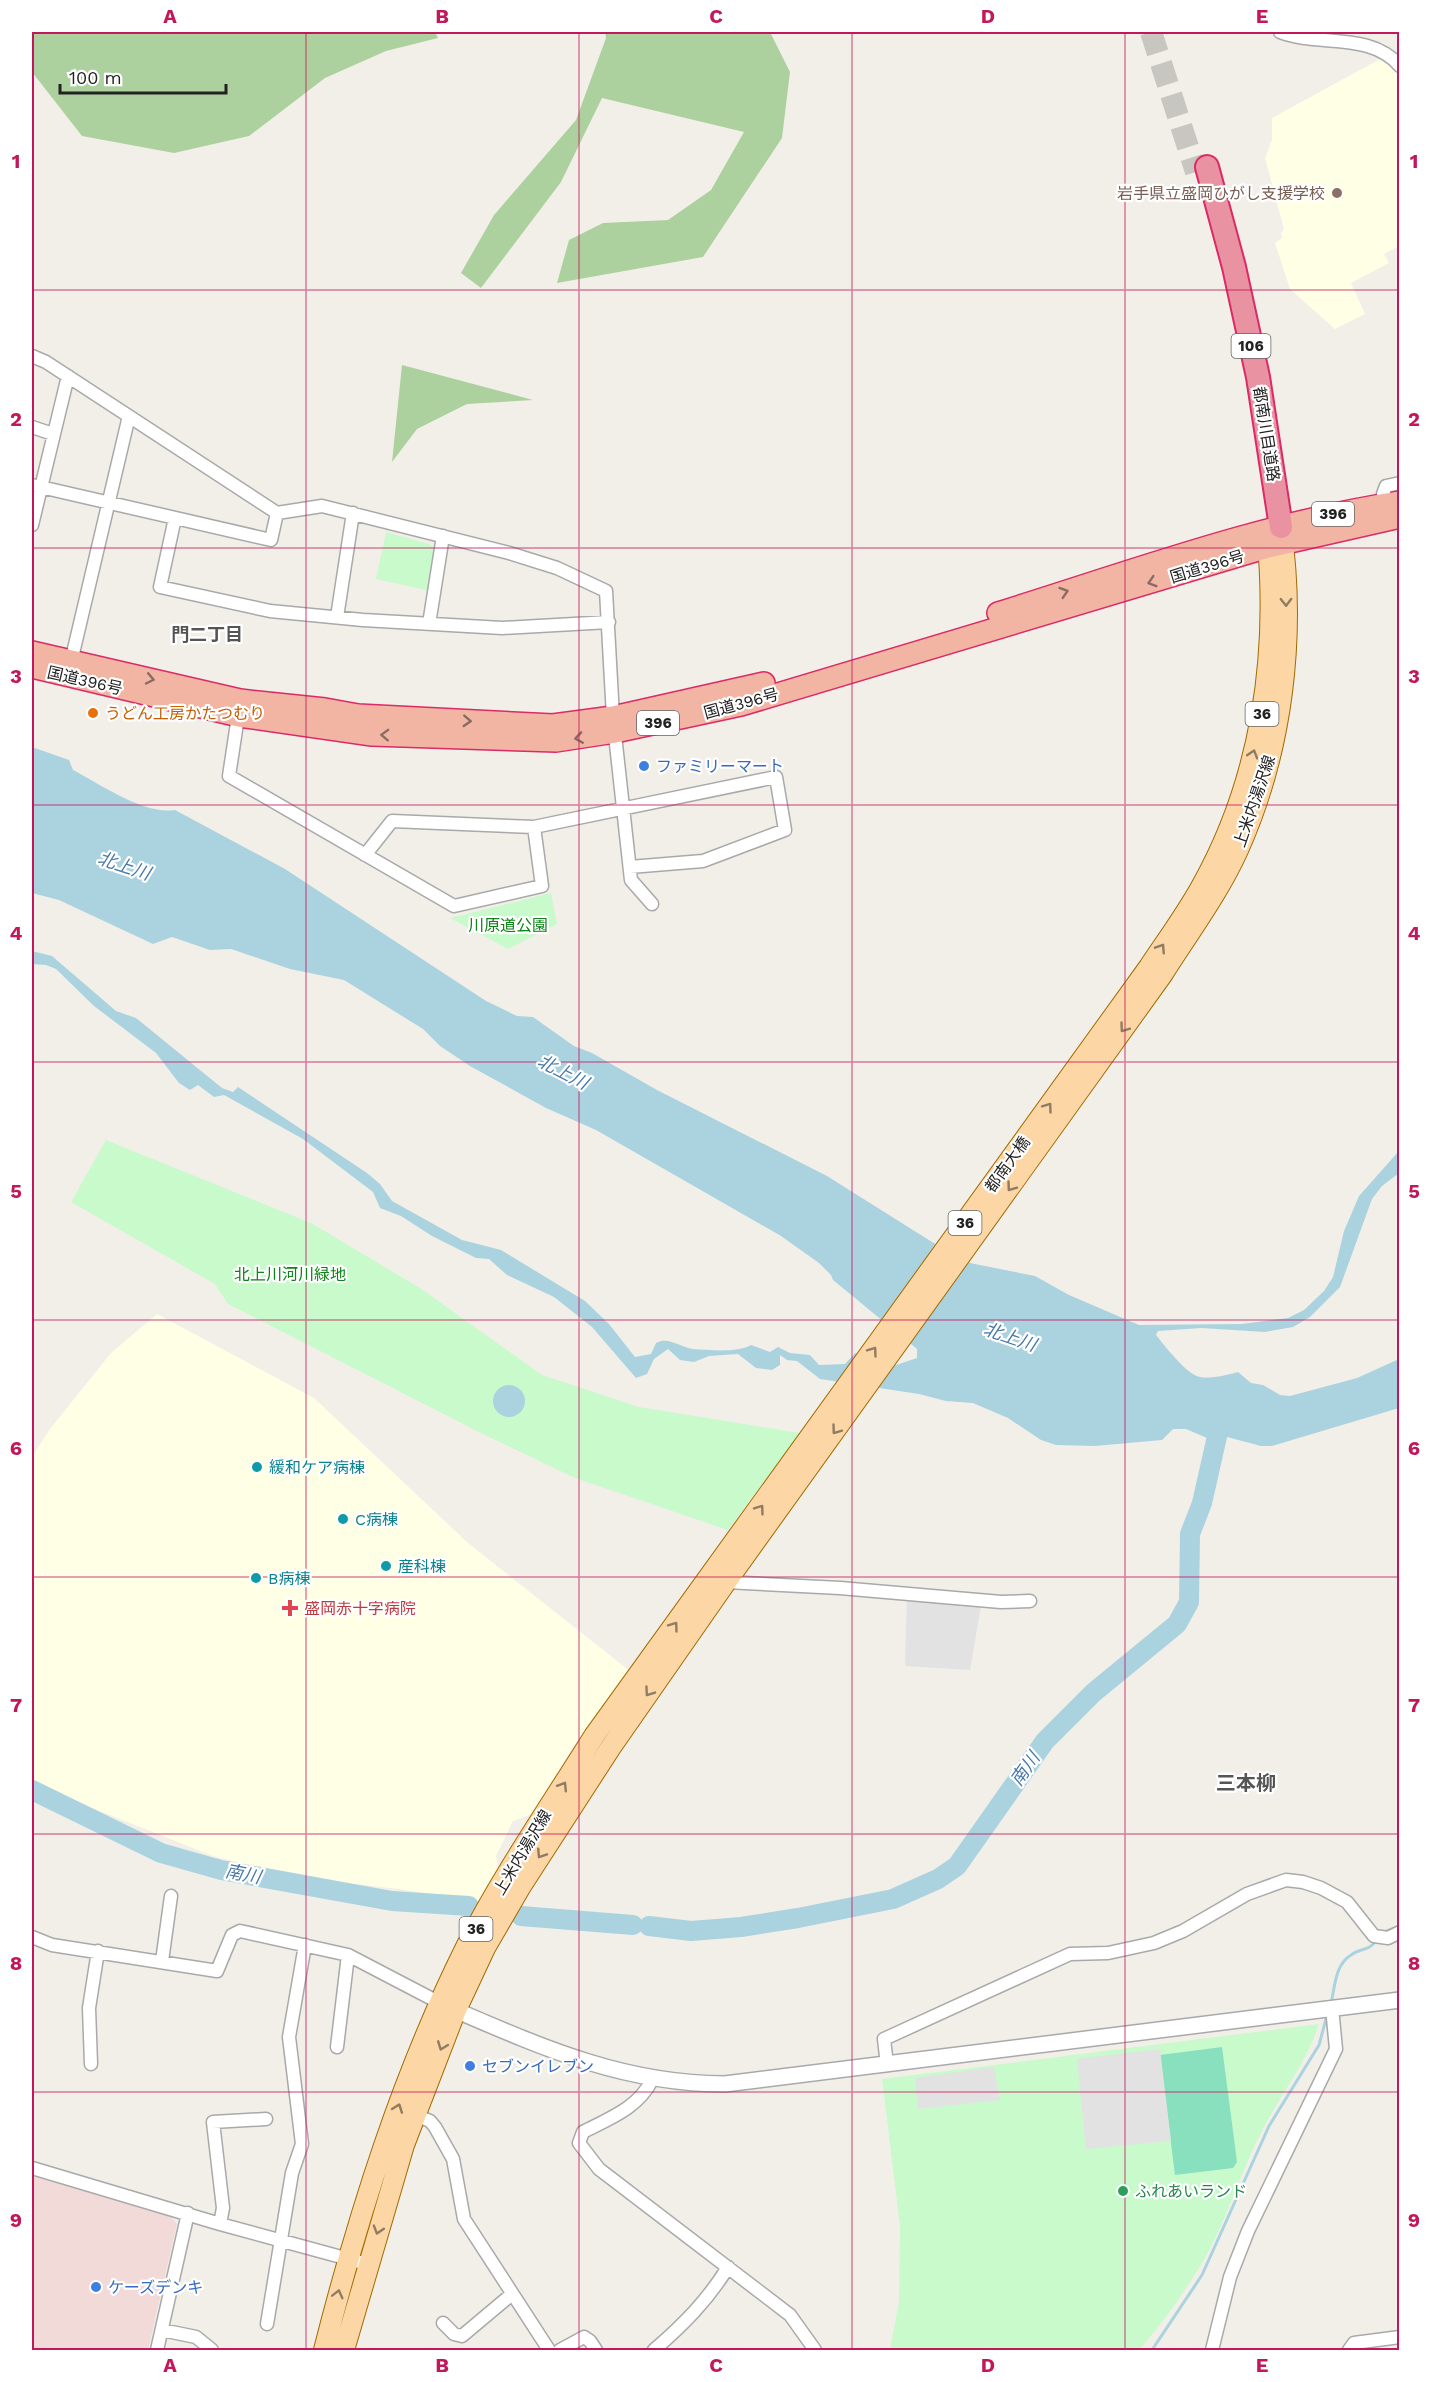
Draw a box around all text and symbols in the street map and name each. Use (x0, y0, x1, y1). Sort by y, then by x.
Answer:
text: A (163, 4, 177, 28)
text: B (435, 4, 449, 28)
text: C (709, 4, 723, 28)
text: D (981, 4, 995, 28)
text: E (1256, 4, 1268, 28)
scale bar (60, 57, 226, 95)
text: 100 m (69, 67, 122, 88)
text: 1 (12, 149, 20, 173)
text: 1 (1410, 149, 1418, 173)
place label: 岩手県立盛岡ひがし支援学校 (1117, 184, 1325, 203)
marker: 岩手県立盛岡ひがし支援学校 (1330, 186, 1344, 200)
road number: 106 (1232, 334, 1270, 358)
street label: 都南川目道路 (1250, 385, 1283, 483)
text: 2 (10, 407, 22, 431)
text: 2 (1408, 407, 1420, 431)
road number: 396 (1312, 502, 1354, 526)
street label: 国道396号 (1168, 546, 1247, 587)
one-way arrow (1147, 575, 1158, 588)
one-way arrow (1058, 587, 1069, 599)
one-way arrow (1280, 598, 1292, 607)
district label: 門二丁目 (171, 624, 243, 645)
street label: 国道396号 (45, 663, 125, 698)
text: 3 (10, 664, 22, 688)
text: 3 (1408, 664, 1420, 688)
one-way arrow (145, 672, 155, 685)
street label: 国道396号 (702, 684, 781, 723)
road number: 36 (1246, 702, 1278, 726)
place label: うどん工房かたつむり (105, 704, 265, 723)
marker: うどん工房かたつむり (86, 706, 100, 720)
road number: 396 (637, 711, 679, 735)
one-way arrow (463, 714, 472, 727)
one-way arrow (380, 729, 389, 742)
one-way arrow (575, 731, 585, 744)
one-way arrow (1246, 749, 1258, 760)
street label: 上米内湯沢線 (1230, 753, 1279, 850)
place label: ファミリーマート (656, 757, 784, 776)
marker: ファミリーマート (637, 759, 651, 773)
water label: 北上川 (95, 847, 155, 884)
park label: 川原道公園 (468, 916, 548, 935)
text: 4 (10, 921, 23, 945)
text: 4 (1408, 921, 1421, 945)
one-way arrow (1154, 944, 1166, 954)
one-way arrow (1120, 1021, 1131, 1032)
water label: 北上川 (534, 1050, 594, 1094)
one-way arrow (1041, 1102, 1052, 1113)
street label: 都南大橋 (981, 1133, 1034, 1196)
text: 5 (10, 1179, 22, 1203)
text: 5 (1408, 1179, 1420, 1203)
one-way arrow (1007, 1180, 1018, 1191)
road number: 36 (948, 1211, 982, 1235)
park label: 北上川河川緑地 (234, 1265, 346, 1284)
water label: 北上川 (981, 1318, 1041, 1356)
one-way arrow (866, 1346, 877, 1357)
one-way arrow (832, 1424, 843, 1435)
text: 6 (10, 1436, 22, 1460)
text: 6 (1408, 1436, 1420, 1460)
place label: 緩和ケア病棟 (269, 1458, 365, 1477)
marker: 緩和ケア病棟 (250, 1460, 264, 1474)
one-way arrow (752, 1505, 763, 1516)
place label: C病棟 (355, 1510, 398, 1529)
marker: C病棟 (336, 1512, 350, 1526)
place label: 産科棟 (398, 1557, 446, 1576)
marker: 産科棟 (379, 1559, 393, 1573)
place label: B病棟 (268, 1569, 310, 1588)
marker: B病棟 (249, 1571, 263, 1585)
marker: 盛岡赤十字病院 (281, 1599, 299, 1617)
place label: 盛岡赤十字病院 (304, 1599, 416, 1618)
one-way arrow (667, 1622, 678, 1633)
one-way arrow (645, 1686, 656, 1697)
text: 7 (10, 1693, 22, 1717)
text: 7 (1408, 1693, 1420, 1717)
water label: 南川 (1006, 1746, 1045, 1789)
district label: 三本柳 (1216, 1771, 1276, 1795)
one-way arrow (555, 1782, 567, 1792)
street label: 上米内湯沢線 (490, 1806, 555, 1898)
one-way arrow (537, 1848, 548, 1859)
water label: 南川 (223, 1860, 265, 1888)
road number: 36 (460, 1917, 492, 1941)
text: 8 (10, 1951, 22, 1975)
text: 8 (1408, 1951, 1420, 1975)
one-way arrow (437, 2040, 449, 2051)
place label: セブンイレブン (482, 2057, 594, 2076)
marker: セブンイレブン (463, 2059, 477, 2073)
one-way arrow (391, 2104, 404, 2114)
place label: ふれあいランド (1135, 2182, 1247, 2201)
marker: ふれあいランド (1116, 2184, 1130, 2198)
text: 9 (10, 2208, 22, 2232)
text: 9 (1408, 2208, 1420, 2232)
one-way arrow (373, 2224, 385, 2235)
place label: ケーズデンキ (108, 2278, 203, 2297)
marker: ケーズデンキ (89, 2280, 103, 2294)
one-way arrow (331, 2289, 344, 2299)
text: A (163, 2353, 177, 2377)
text: B (435, 2353, 449, 2377)
text: C (709, 2353, 723, 2377)
text: D (981, 2353, 995, 2377)
text: E (1256, 2353, 1268, 2377)

